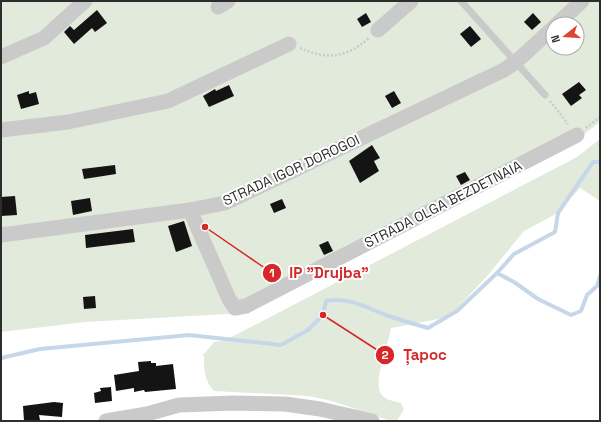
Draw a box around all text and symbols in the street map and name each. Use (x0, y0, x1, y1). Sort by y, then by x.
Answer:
north arrow (545, 16, 585, 56)
text: N (548, 33, 563, 44)
street label: STRADA IGOR DOROGOI (220, 130, 362, 210)
street label: STRADA OLGA BEZDETNAIA (361, 156, 525, 252)
callout: IP "Drujba" (262, 259, 377, 286)
text: IP "Drujba" (289, 263, 369, 282)
text: 1 (269, 265, 275, 281)
callout: Țapoc (375, 341, 455, 368)
text: Țapoc (403, 345, 447, 365)
text: 2 (381, 347, 389, 363)

